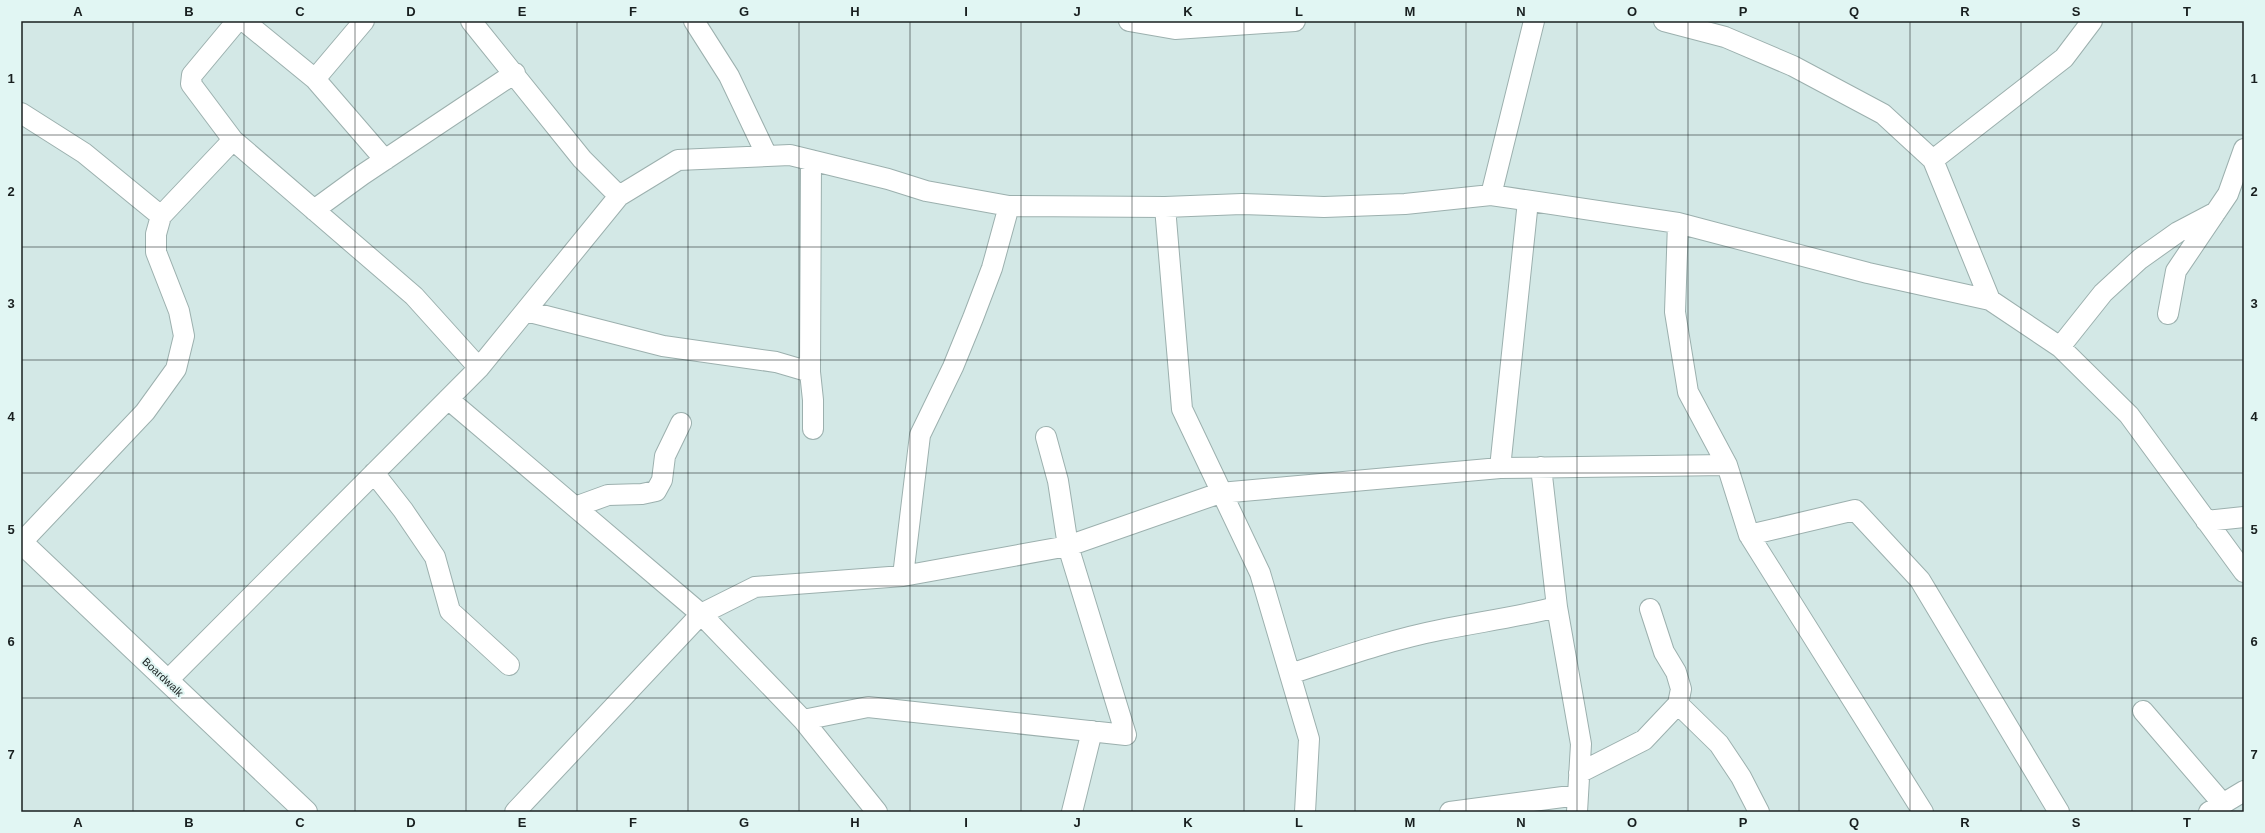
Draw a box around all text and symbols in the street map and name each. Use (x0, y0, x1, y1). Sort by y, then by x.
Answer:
text: A (73, 4, 83, 19)
text: B (184, 4, 194, 19)
text: C (295, 4, 305, 19)
text: D (406, 4, 416, 19)
text: E (518, 4, 527, 19)
text: F (629, 4, 637, 19)
text: G (739, 4, 749, 19)
text: H (850, 4, 860, 19)
text: I (964, 4, 968, 19)
text: J (1073, 4, 1081, 19)
text: K (1183, 4, 1193, 19)
text: L (1295, 4, 1303, 19)
text: M (1405, 4, 1415, 19)
text: N (1516, 4, 1526, 19)
text: O (1627, 4, 1637, 19)
text: P (1739, 4, 1748, 19)
text: Q (1849, 4, 1859, 19)
text: R (1960, 4, 1970, 19)
text: S (2072, 4, 2081, 19)
text: T (2183, 4, 2191, 19)
text: 1 (7, 71, 15, 86)
text: 1 (2250, 71, 2258, 86)
text: 2 (7, 184, 15, 199)
text: 2 (2250, 184, 2258, 199)
text: 3 (7, 296, 15, 311)
text: 3 (2250, 296, 2258, 311)
text: 4 (7, 409, 15, 424)
text: 4 (2250, 409, 2258, 424)
text: 5 (7, 522, 15, 537)
text: 5 (2250, 522, 2258, 537)
text: 6 (7, 634, 15, 649)
text: 6 (2250, 634, 2258, 649)
street label: Boardwalk (140, 655, 186, 699)
text: 7 (7, 747, 15, 762)
text: 7 (2250, 747, 2258, 762)
text: A (73, 815, 83, 830)
text: B (184, 815, 194, 830)
text: C (295, 815, 305, 830)
text: D (406, 815, 416, 830)
text: E (518, 815, 527, 830)
text: F (629, 815, 637, 830)
text: G (739, 815, 749, 830)
text: H (850, 815, 860, 830)
text: I (964, 815, 968, 830)
text: J (1073, 815, 1081, 830)
text: K (1183, 815, 1193, 830)
text: L (1295, 815, 1303, 830)
text: M (1405, 815, 1415, 830)
text: N (1516, 815, 1526, 830)
text: O (1627, 815, 1637, 830)
text: P (1739, 815, 1748, 830)
text: Q (1849, 815, 1859, 830)
text: R (1960, 815, 1970, 830)
text: S (2072, 815, 2081, 830)
text: T (2183, 815, 2191, 830)

